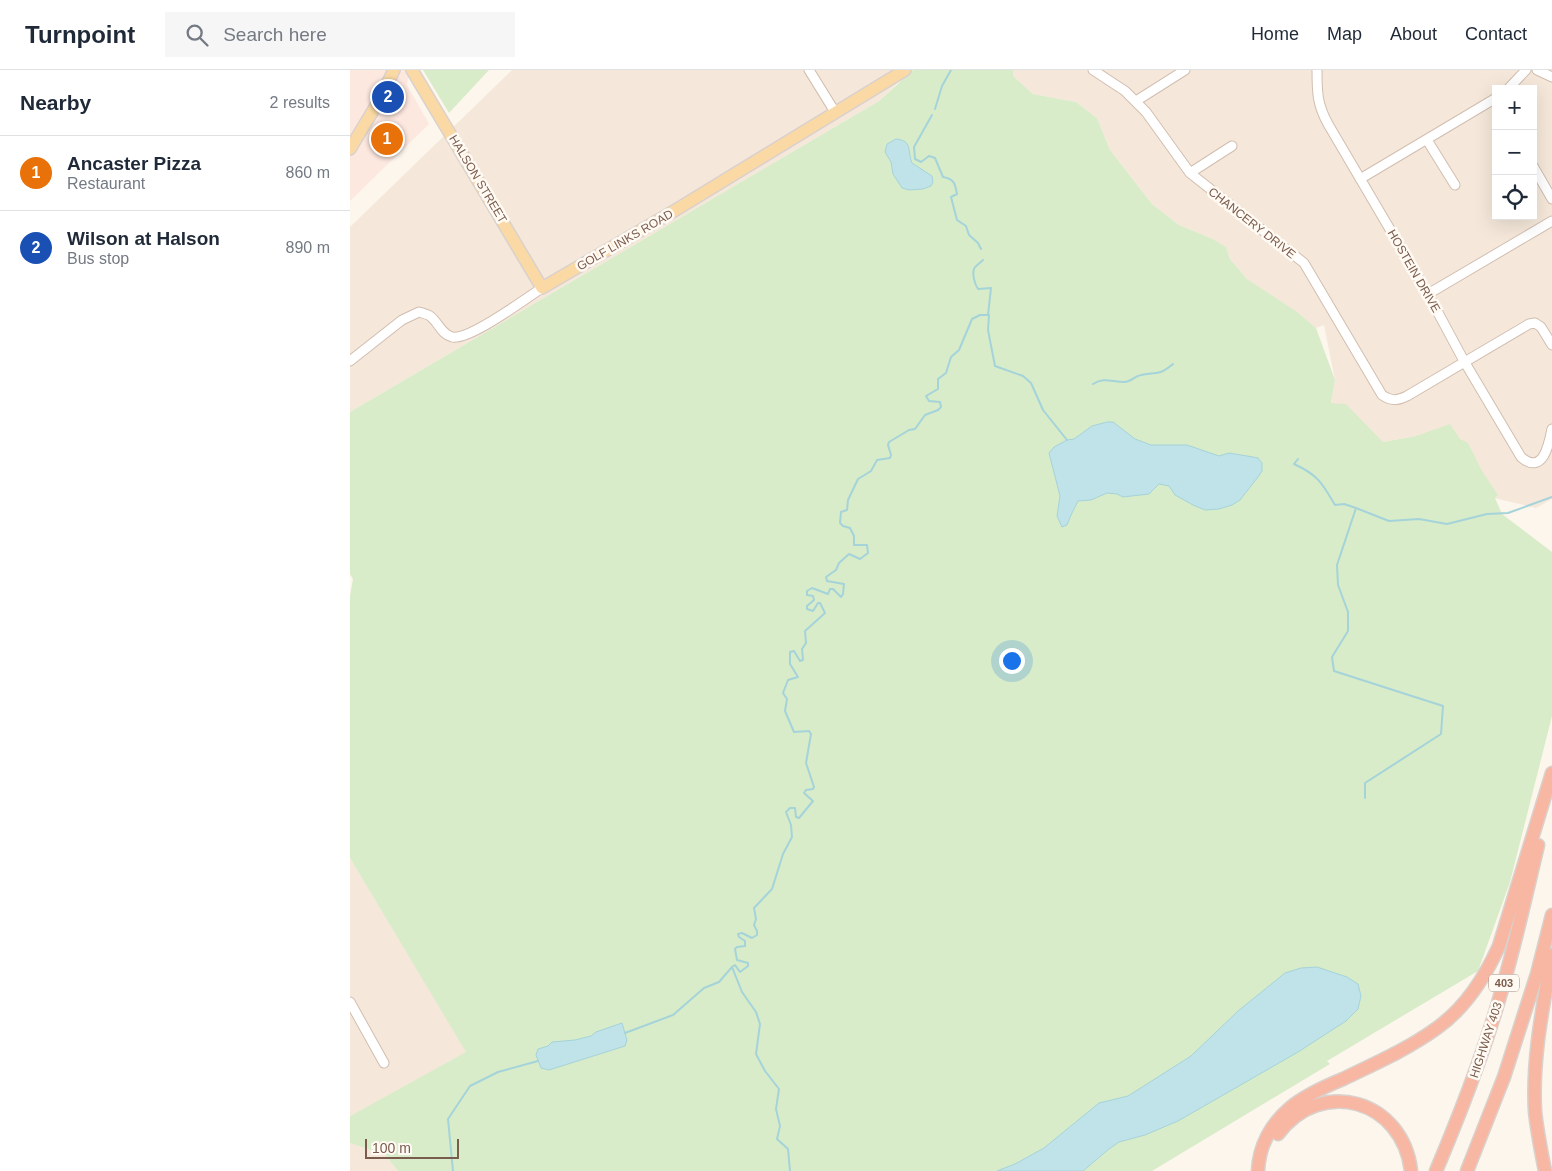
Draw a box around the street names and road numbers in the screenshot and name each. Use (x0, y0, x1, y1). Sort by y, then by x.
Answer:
street label: HALSON STREET (446, 133, 510, 226)
street label: CHANCERY DRIVE (1206, 185, 1298, 261)
street label: GOLF LINKS ROAD (574, 207, 676, 273)
street label: HOSTEIN DRIVE (1385, 227, 1443, 315)
road number: 403 (1489, 974, 1519, 991)
street label: HIGHWAY 403 (1467, 1000, 1505, 1080)

